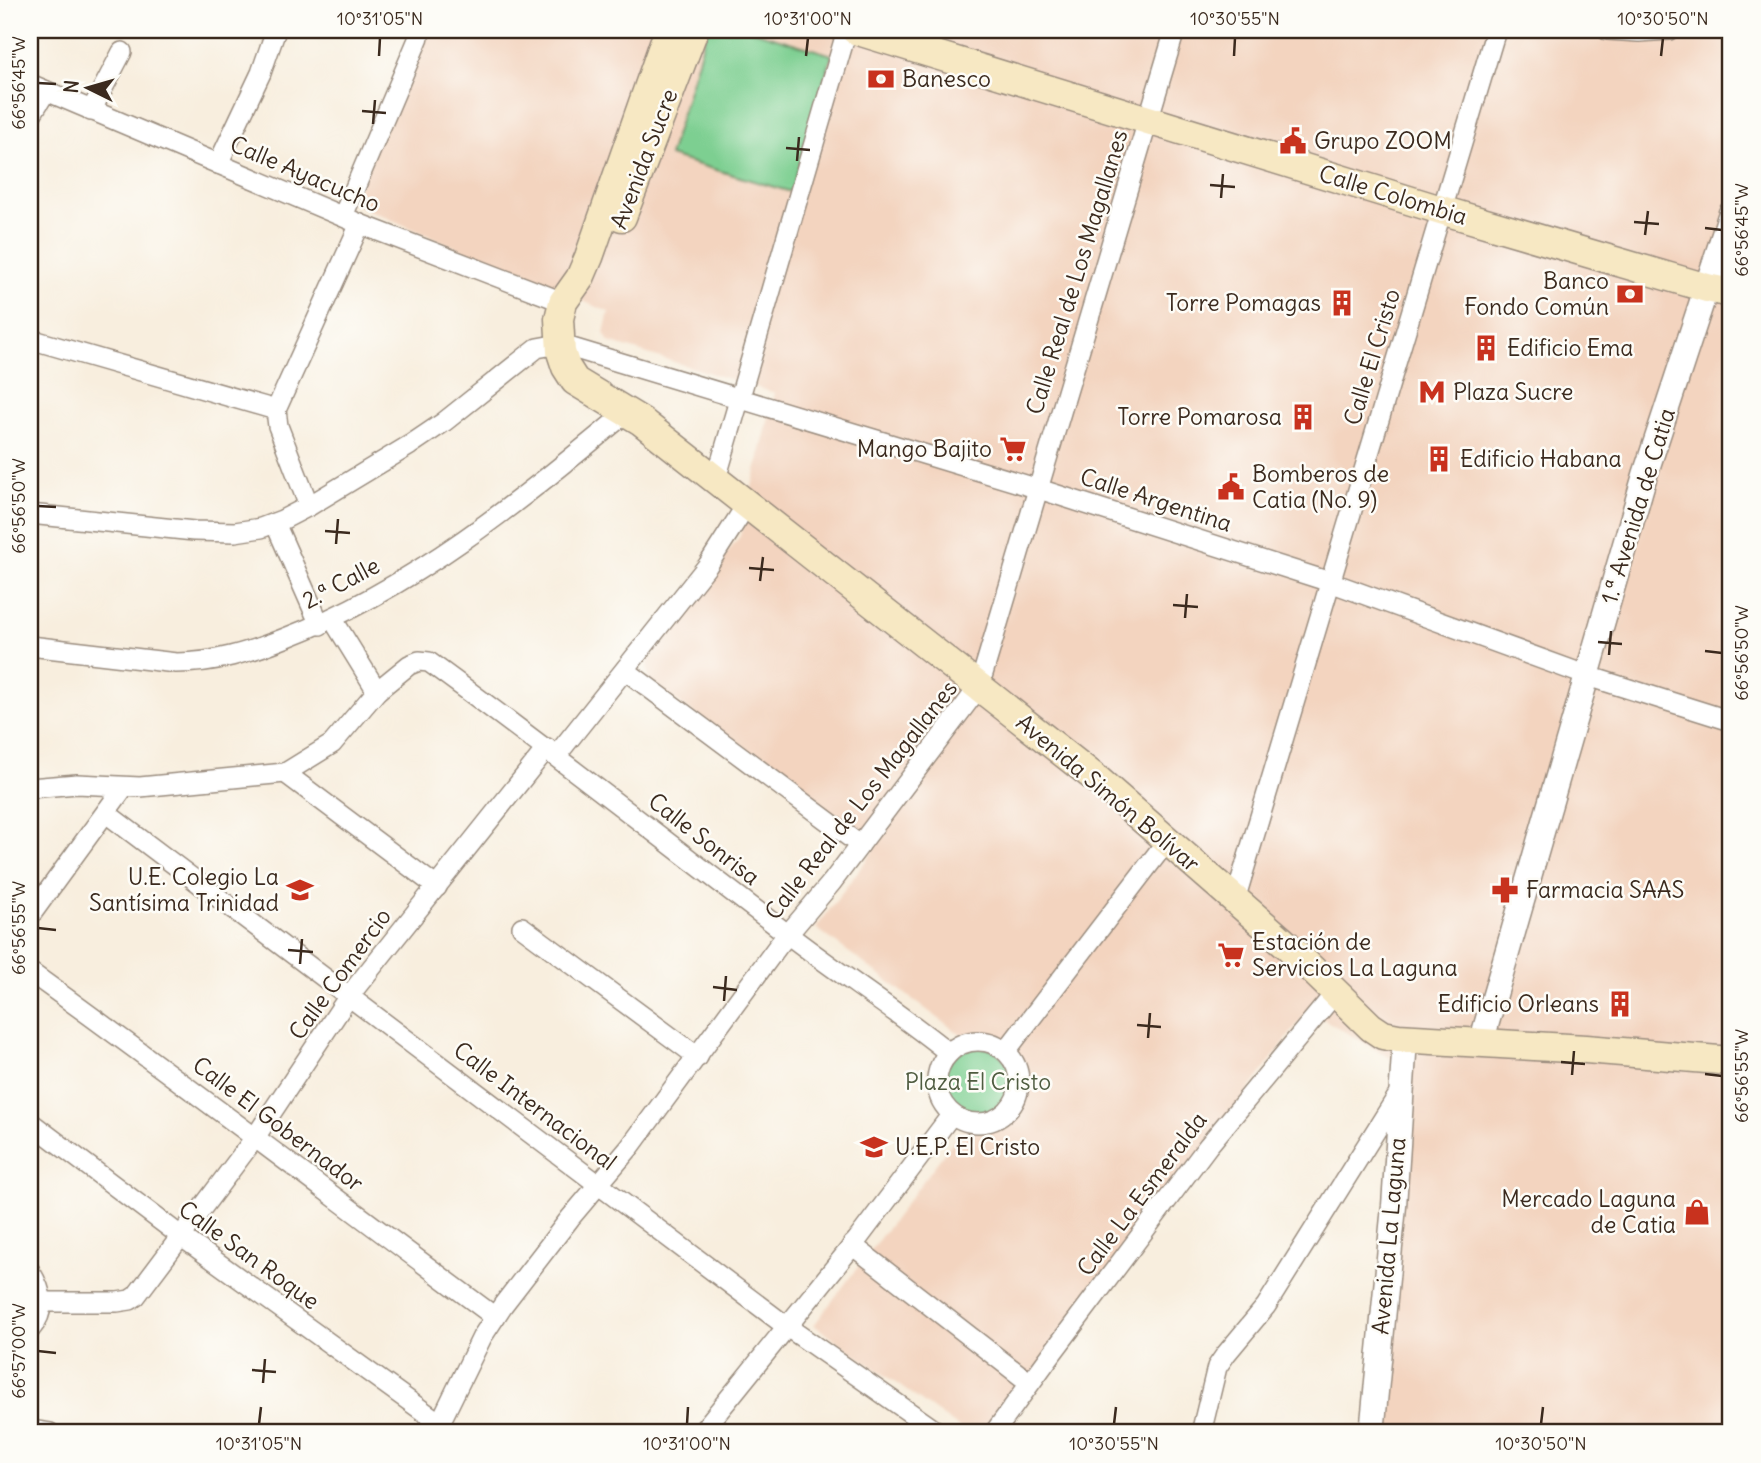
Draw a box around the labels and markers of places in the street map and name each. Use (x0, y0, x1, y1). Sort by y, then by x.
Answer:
bank icon: Banesco (866, 64, 896, 94)
place label: Banesco (902, 64, 991, 93)
public building icon: Grupo ZOOM (1278, 126, 1308, 156)
place label: Grupo ZOOM (1314, 126, 1452, 155)
place label: Banco Fondo Común (1464, 266, 1609, 321)
bank icon: Banco Fondo Común (1615, 279, 1645, 309)
place label: Torre Pomagas (1166, 288, 1321, 317)
building icon: Torre Pomagas (1327, 288, 1357, 318)
building icon: Edificio Ema (1471, 333, 1501, 363)
place label: Edificio Ema (1507, 333, 1633, 362)
metro station icon: Plaza Sucre (1417, 377, 1447, 407)
place label: Plaza Sucre (1453, 377, 1573, 406)
place label: Torre Pomarosa (1117, 402, 1282, 431)
building icon: Torre Pomarosa (1288, 402, 1318, 432)
place label: Mango Bajito (857, 434, 992, 463)
supermarket icon: Mango Bajito (998, 434, 1028, 464)
building icon: Edificio Habana (1424, 444, 1454, 474)
place label: Edificio Habana (1460, 444, 1622, 473)
place label: Bomberos de Catia (No. 9) (1252, 459, 1389, 514)
public building icon: Bomberos de Catia (No. 9) (1216, 472, 1246, 502)
place label: U.E. Colegio La Santísima Trinidad (89, 862, 279, 917)
school or university icon: U.E. Colegio La Santísima Trinidad (285, 875, 315, 905)
pharmacy icon: Farmacia SAAS (1490, 875, 1520, 905)
place label: Farmacia SAAS (1526, 875, 1684, 904)
place label: Estación de Servicios La Laguna (1252, 927, 1458, 982)
supermarket icon: Estación de Servicios La Laguna (1216, 940, 1246, 970)
place label: Edificio Orleans (1438, 989, 1599, 1018)
building icon: Edificio Orleans (1605, 989, 1635, 1019)
school or university icon: U.E.P. El Cristo (859, 1132, 889, 1162)
place label: U.E.P. El Cristo (895, 1132, 1040, 1161)
place label: Mercado Laguna de Catia (1501, 1184, 1676, 1239)
shop icon: Mercado Laguna de Catia (1682, 1197, 1712, 1227)

